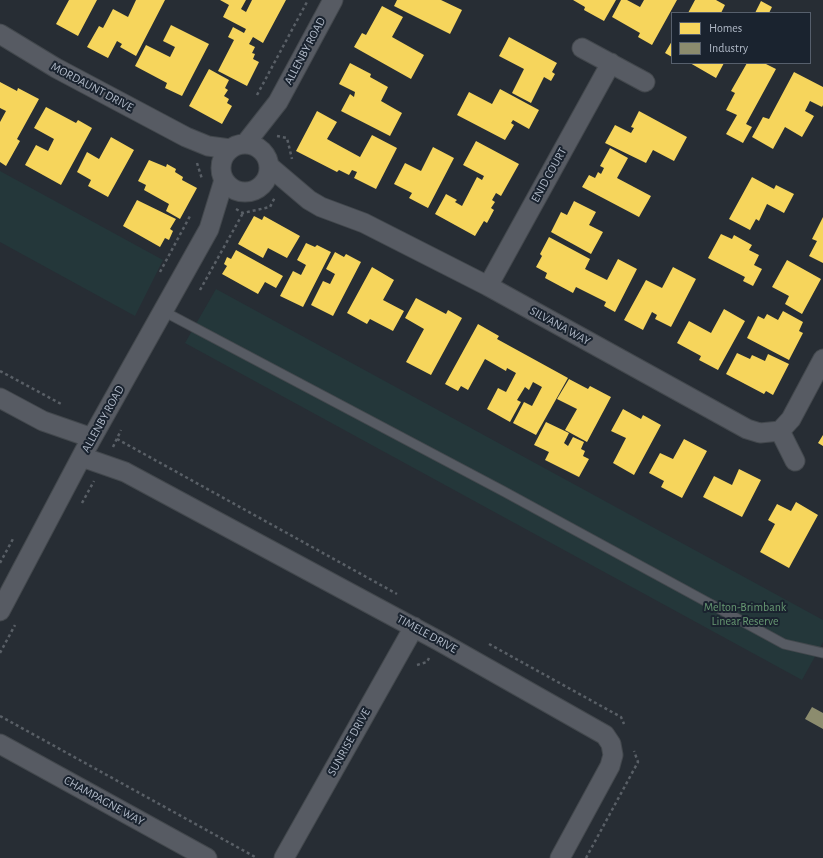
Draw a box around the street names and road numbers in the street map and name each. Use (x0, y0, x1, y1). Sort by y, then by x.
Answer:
street label: ALLENBY ROAD (281, 15, 329, 87)
street label: MORDAUNT DRIVE (48, 59, 136, 115)
street label: ENID COURT (528, 145, 570, 205)
street label: SILVANA WAY (527, 303, 593, 349)
street label: ALLENBY ROAD (79, 383, 127, 455)
street label: TIMELE DRIVE (394, 611, 460, 657)
street label: SUNRISE DRIVE (325, 706, 373, 778)
street label: CHAMPAGNE WAY (61, 773, 147, 829)

